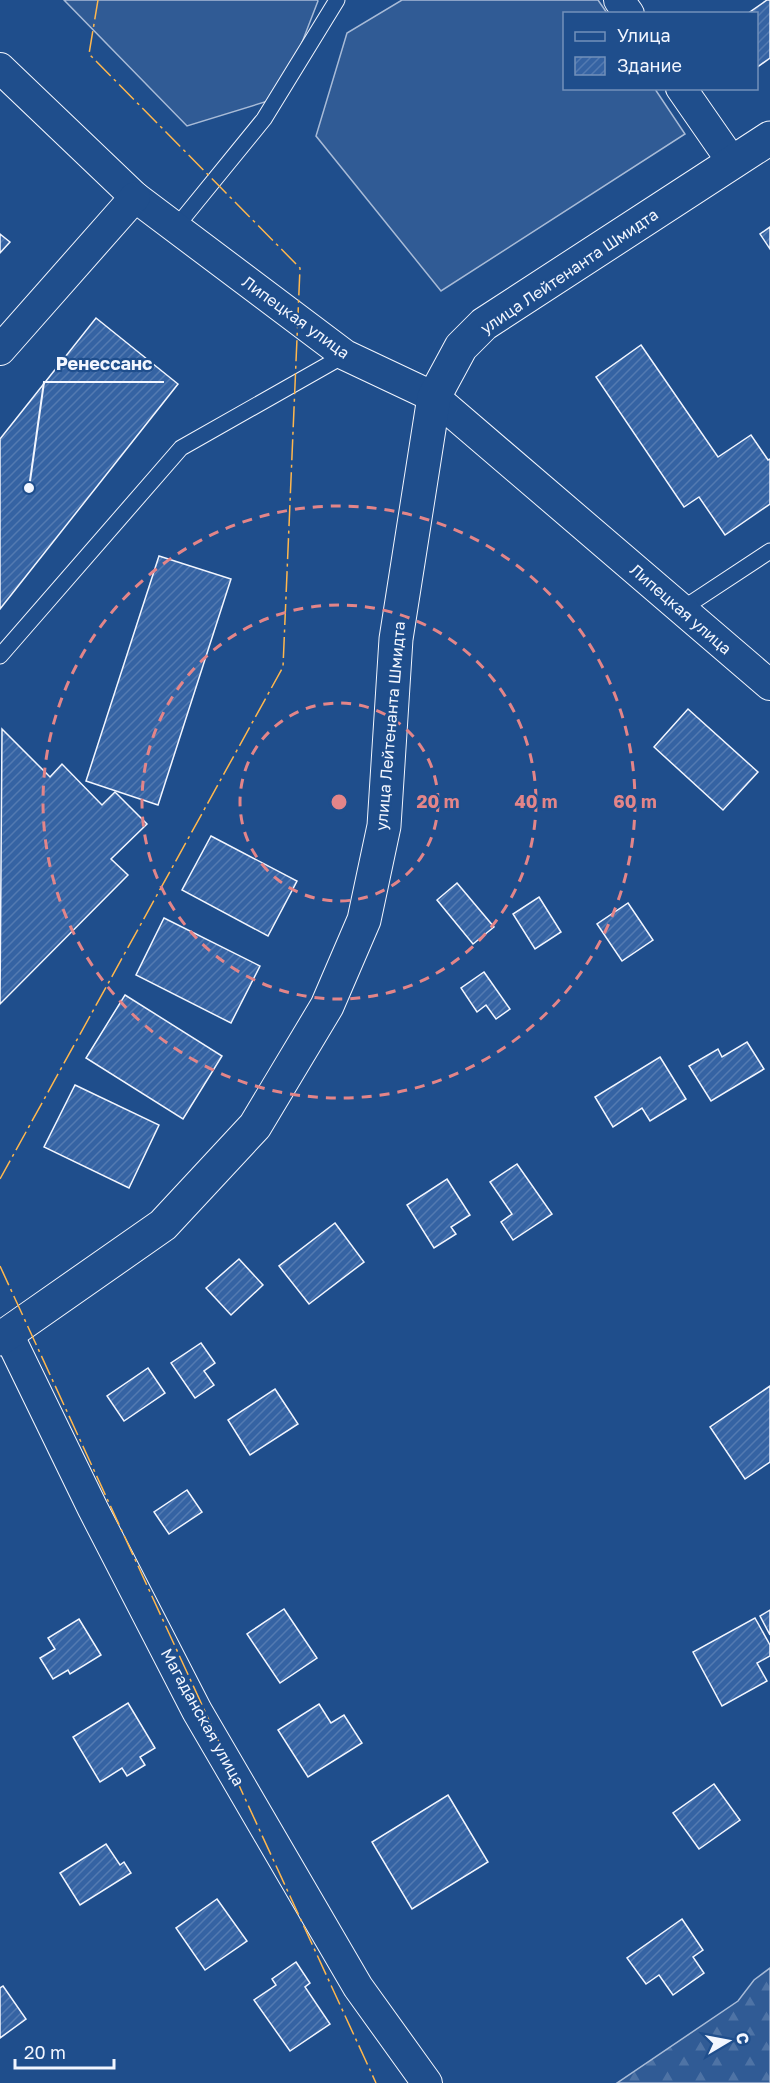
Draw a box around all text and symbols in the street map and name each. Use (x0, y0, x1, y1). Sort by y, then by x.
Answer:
legend (563, 12, 758, 90)
text: Улица (617, 24, 671, 46)
text: Здание (617, 54, 682, 76)
street label: улица Лейтенанта Шмидта (476, 204, 662, 338)
street label: Липецкая улица (238, 271, 354, 363)
callout: Ренессанс (44, 346, 164, 382)
text: Ренессанс (56, 352, 152, 374)
street label: Липецкая улица (626, 559, 736, 659)
street label: улица Лейтенанта Шмидта (371, 620, 409, 832)
text: 20 m (417, 790, 459, 812)
text: 40 m (514, 790, 558, 812)
text: 60 m (613, 790, 657, 812)
centre of rings (329, 792, 349, 812)
street label: Магаданская улица (157, 1645, 249, 1789)
north arrow (698, 2011, 758, 2071)
text: С (732, 2031, 754, 2046)
scale bar (15, 2032, 114, 2070)
text: 20 m (24, 2041, 66, 2063)

